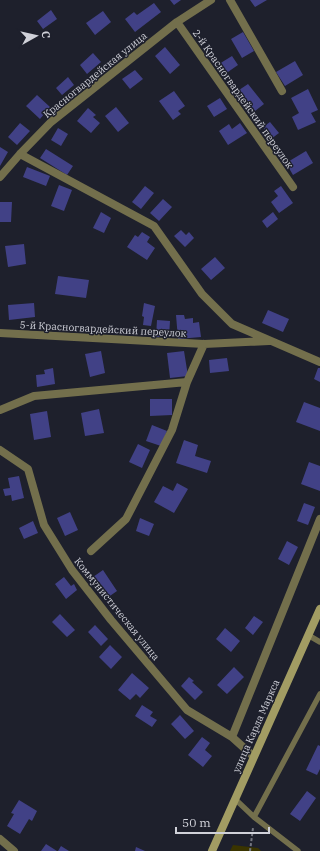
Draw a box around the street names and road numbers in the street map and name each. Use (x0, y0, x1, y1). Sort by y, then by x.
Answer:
street label: 2-й Красногвардейский переулок (190, 27, 296, 171)
street label: Красногвардейская улица (40, 29, 150, 121)
street label: 5-й Красногвардейский переулок (19, 318, 187, 340)
street label: Коммунистическая улица (72, 555, 163, 663)
street label: улица Карла Маркса (230, 677, 283, 775)

